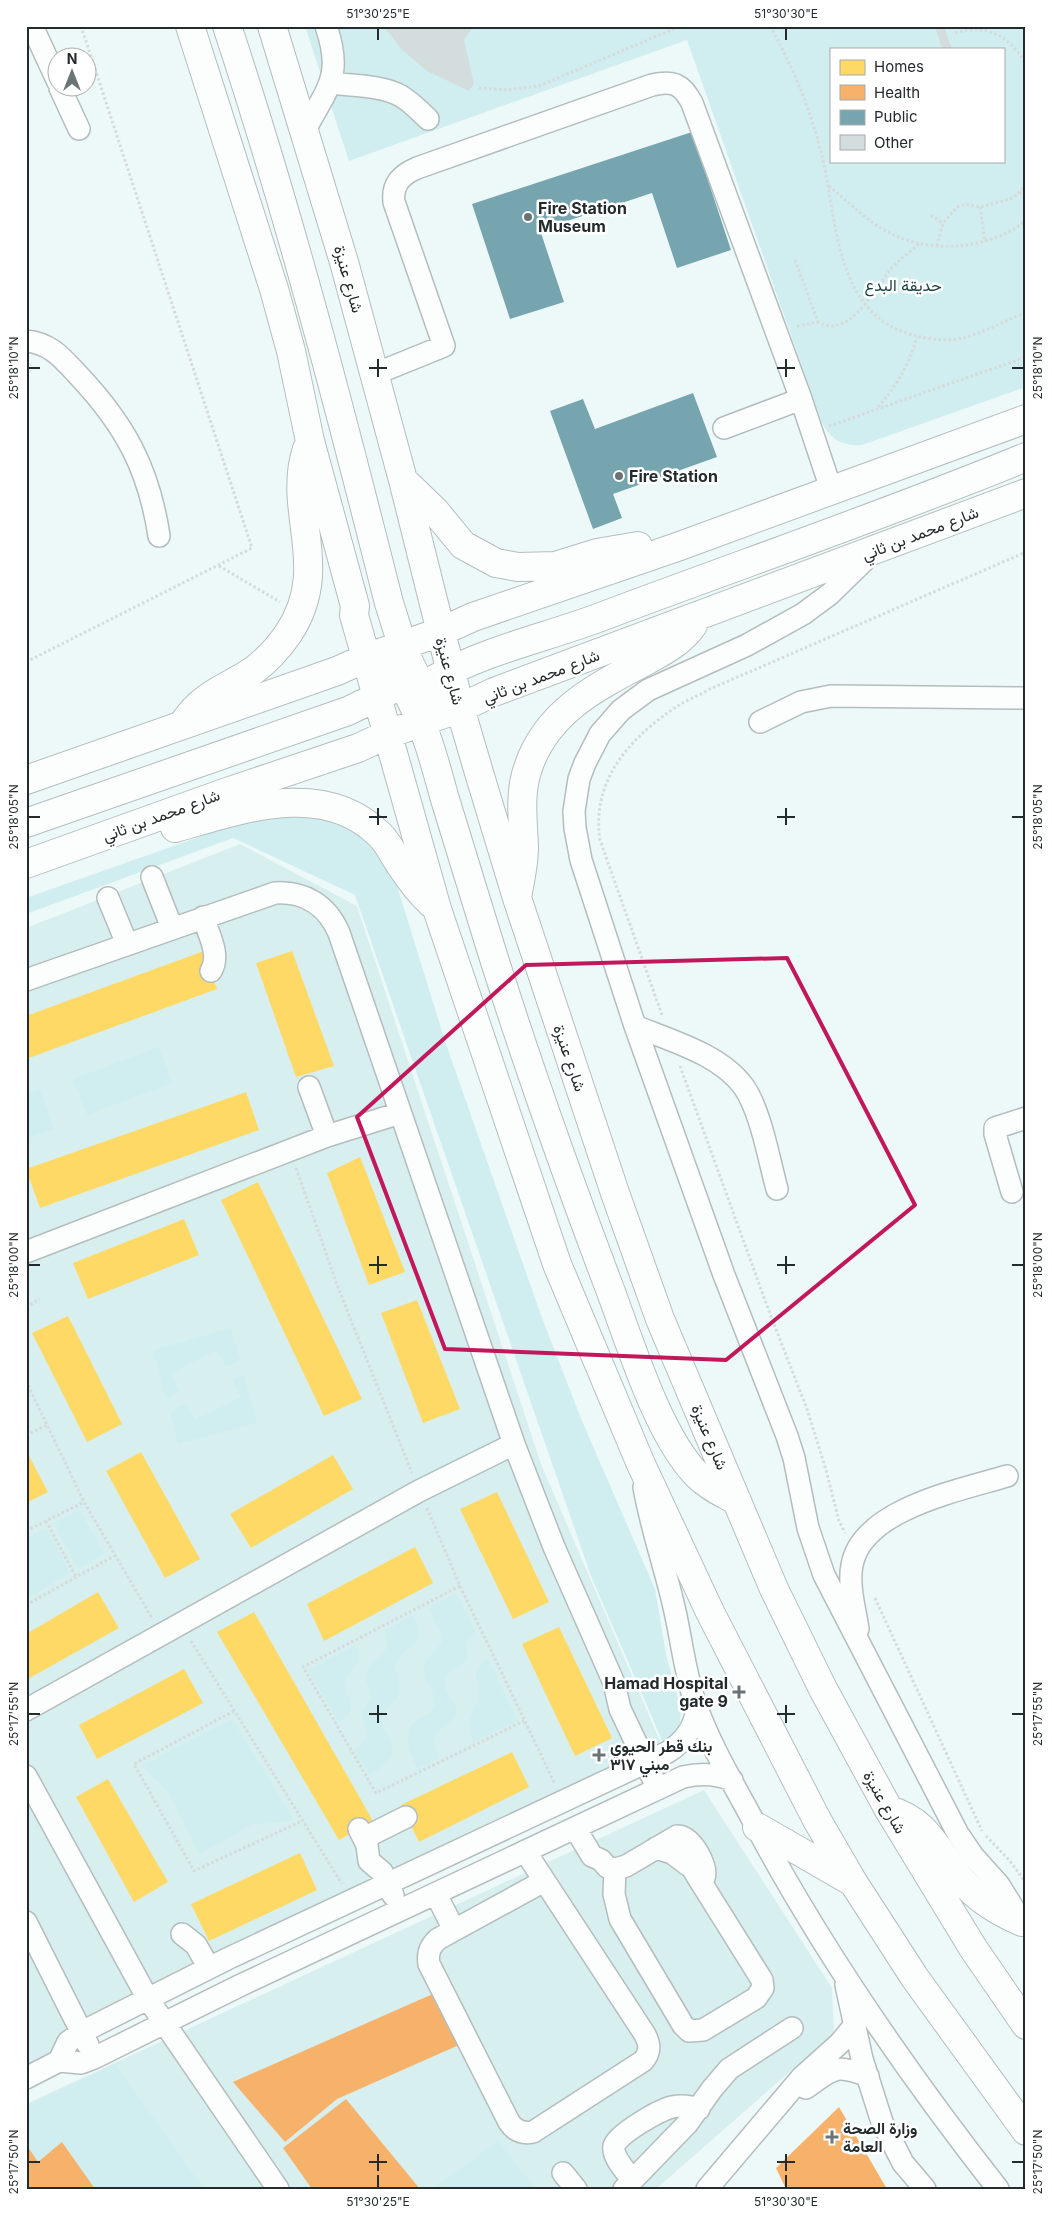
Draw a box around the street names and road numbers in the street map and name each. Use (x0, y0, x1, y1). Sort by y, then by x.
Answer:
street label: شارع عنيزة (328, 243, 368, 316)
street label: شارع محمد بن ثاني (859, 502, 983, 568)
street label: شارع عنيزة (429, 635, 469, 708)
street label: شارع محمد بن ثاني (480, 645, 604, 711)
street label: شارع محمد بن ثاني (100, 784, 224, 849)
street label: شارع عنيزة (547, 1022, 591, 1095)
street label: شارع عنيزة (685, 1401, 733, 1474)
street label: شارع عنيزة (857, 1767, 911, 1838)

